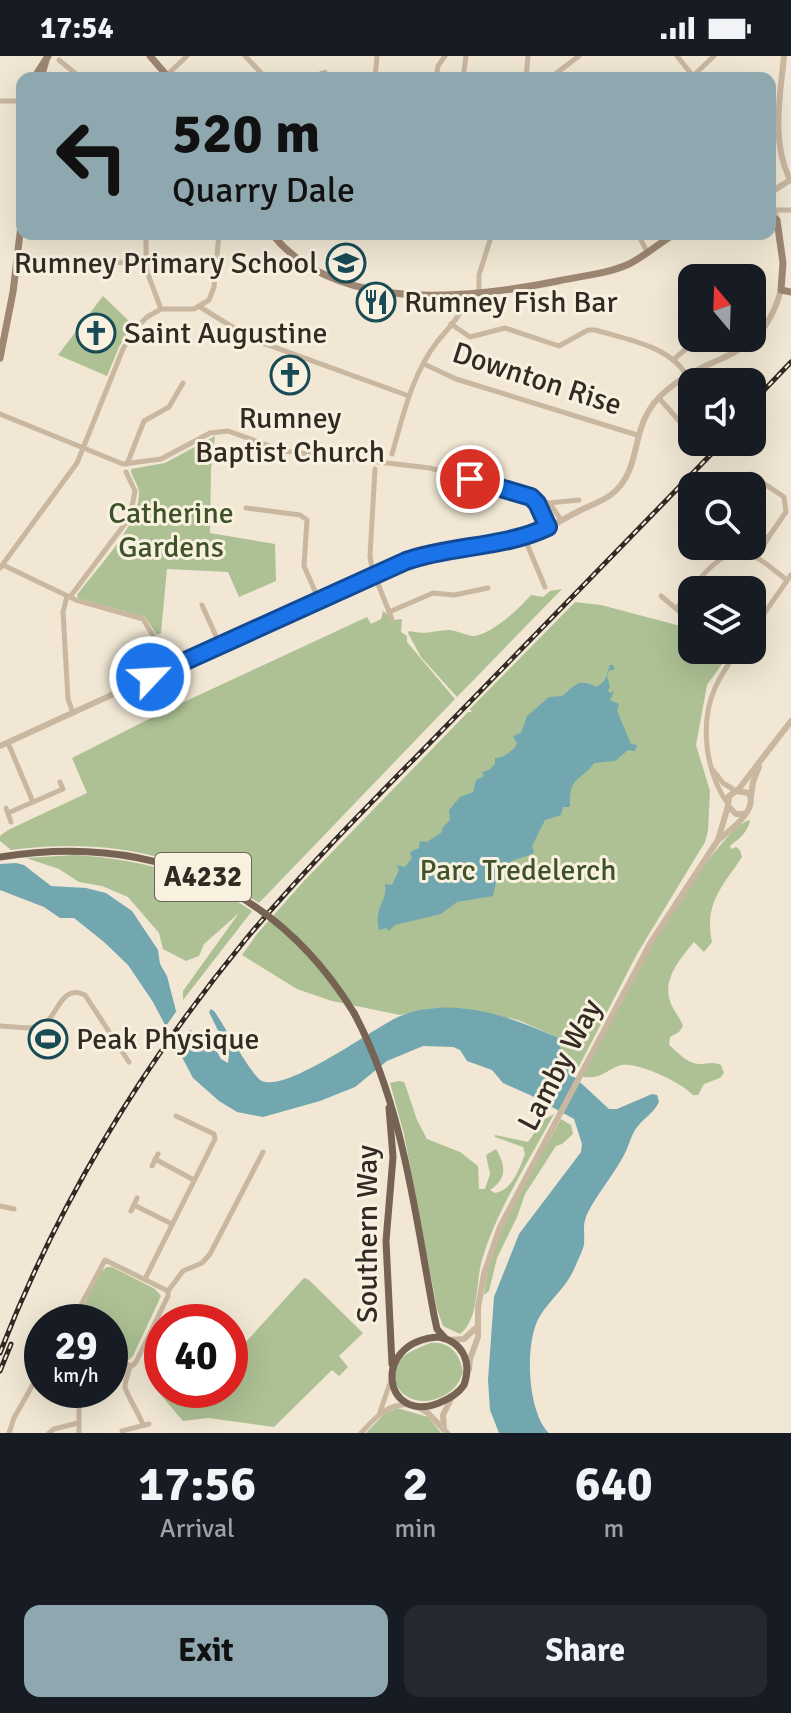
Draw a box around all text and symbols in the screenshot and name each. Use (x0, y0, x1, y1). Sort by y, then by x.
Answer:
text: 17:54 (40, 10, 114, 47)
text: 520 m (172, 99, 320, 168)
icon: left (40, 104, 144, 208)
text: Quarry Dale (172, 168, 355, 213)
school or university icon: Rumney Primary School (325, 242, 367, 284)
place label: Rumney Primary School (14, 245, 318, 282)
north arrow (678, 264, 766, 352)
map controls (678, 264, 766, 664)
restaurant icon: Rumney Fish Bar (355, 281, 397, 323)
place label: Rumney Fish Bar (404, 284, 618, 321)
church icon: Saint Augustine (75, 312, 117, 354)
place label: Saint Augustine (124, 315, 328, 352)
street label: Downton Rise (448, 334, 626, 424)
church icon: Rumney Baptist Church (269, 354, 311, 396)
button: sound (678, 368, 766, 456)
place label: Rumney Baptist Church (195, 400, 385, 471)
pin (436, 445, 504, 513)
icon: arrive (448, 457, 492, 501)
button: search (678, 472, 766, 560)
park label: Catherine Gardens (108, 495, 234, 566)
button: layers (678, 576, 766, 664)
position arrow (108, 635, 192, 719)
park label: Parc Tredelerch (420, 852, 616, 889)
road number: A4232 (155, 853, 251, 901)
street label: Lamby Way (510, 993, 610, 1137)
sports icon: Peak Physique (27, 1018, 69, 1060)
place label: Peak Physique (76, 1021, 260, 1058)
street label: Southern Way (349, 1145, 386, 1323)
speed limit sign: 40 (144, 1304, 248, 1408)
text: 29 (54, 1321, 98, 1371)
text: km/h (53, 1363, 99, 1388)
text: 17:56 (138, 1455, 256, 1514)
text: 2 (403, 1455, 428, 1514)
text: 640 (575, 1455, 653, 1514)
text: Arrival (160, 1513, 235, 1545)
text: min (395, 1513, 437, 1545)
text: m (603, 1513, 624, 1545)
button: Exit (24, 1605, 388, 1697)
button: Share (404, 1605, 767, 1697)

